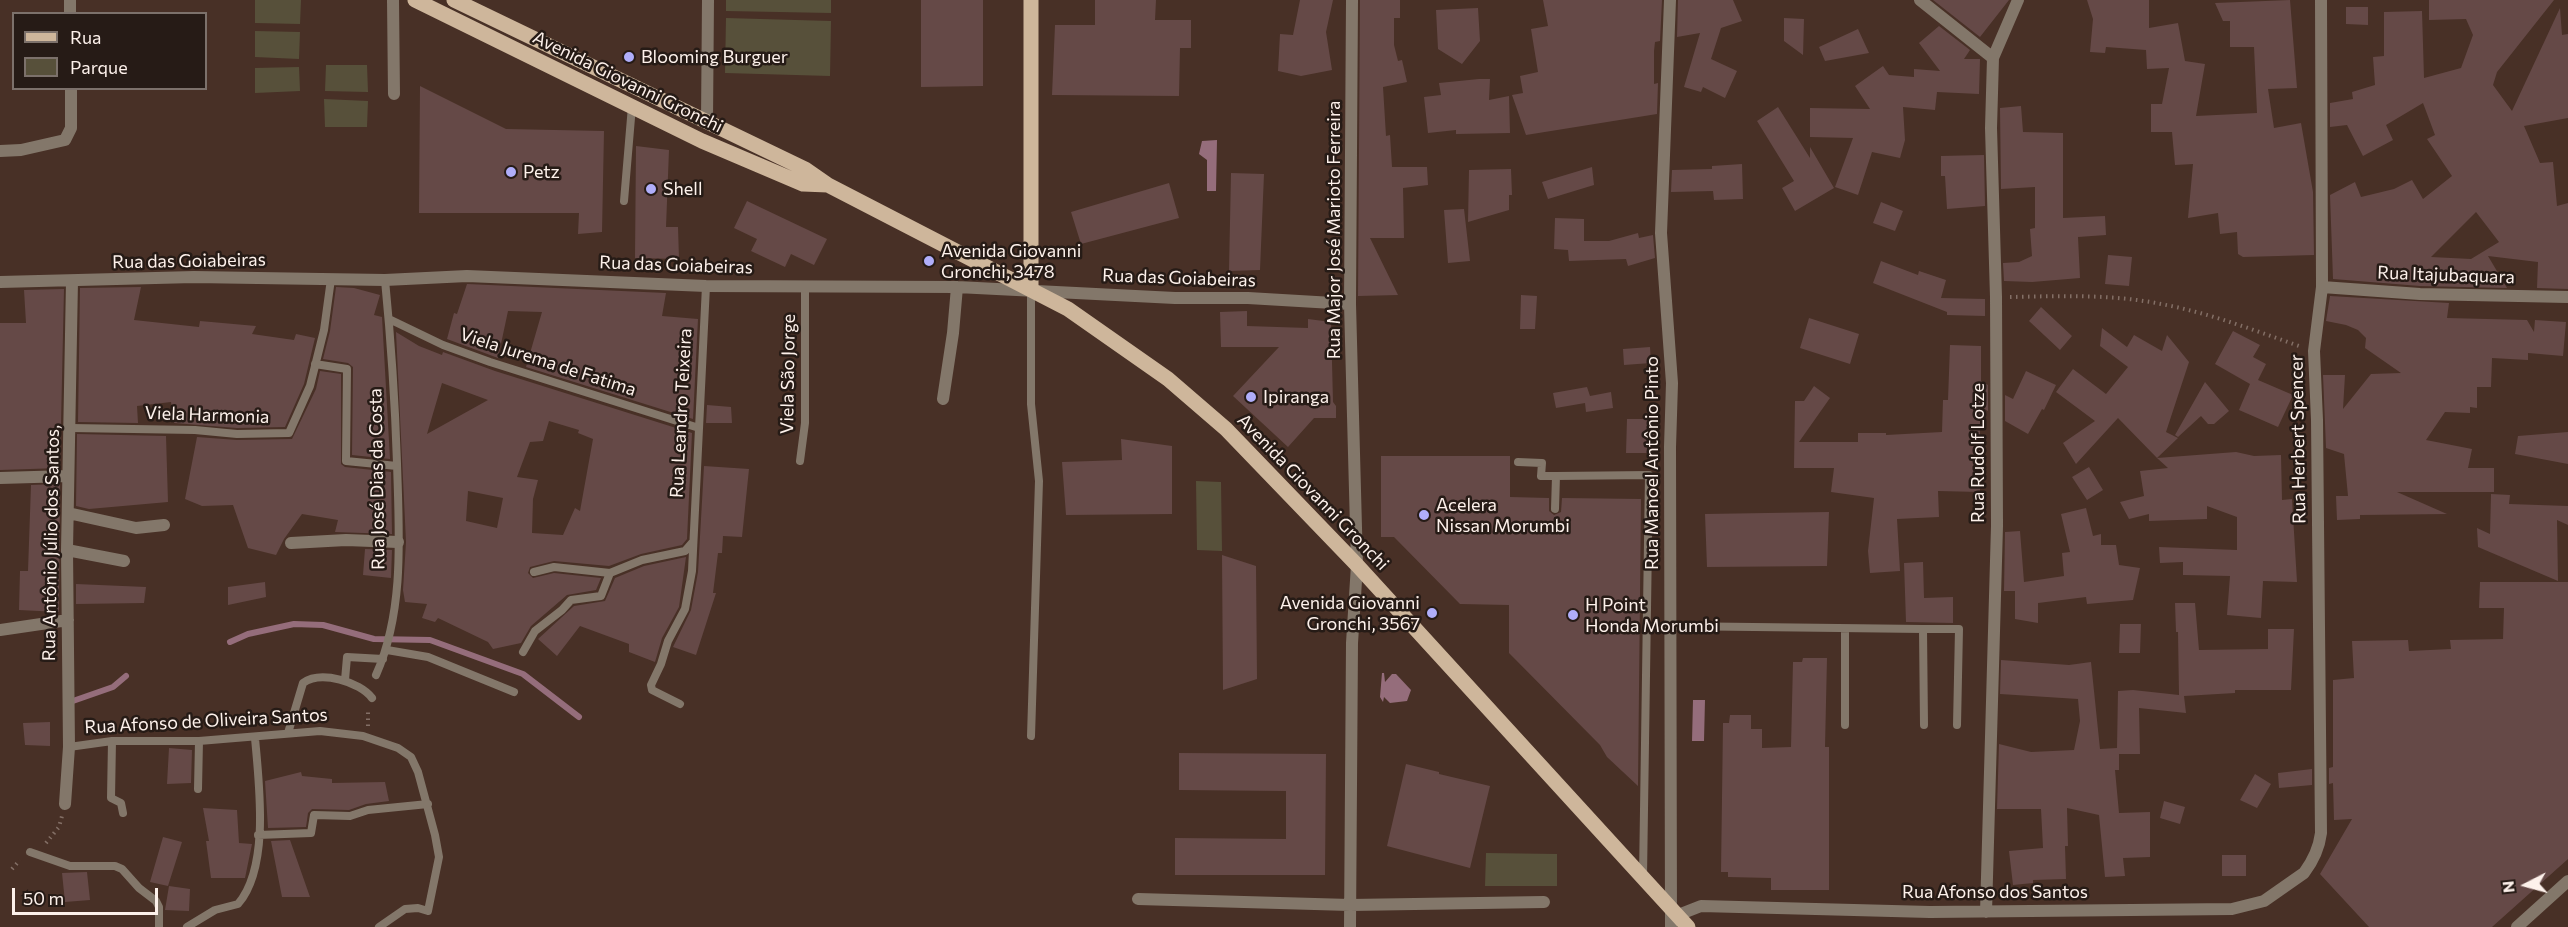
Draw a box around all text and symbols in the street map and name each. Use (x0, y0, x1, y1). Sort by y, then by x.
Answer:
legend (12, 12, 207, 90)
text: Rua (70, 26, 101, 48)
street label: Avenida Giovanni Gronchi (529, 27, 727, 137)
place label: Blooming Burguer (641, 46, 788, 68)
marker: Blooming Burguer (622, 50, 636, 64)
text: Parque (70, 56, 128, 78)
street label: Rua Major José Marioto Ferreira (1323, 101, 1345, 359)
place label: Petz (523, 161, 560, 183)
marker: Petz (504, 165, 518, 179)
place label: Shell (663, 178, 703, 200)
marker: Shell (644, 182, 658, 196)
place label: Avenida Giovanni Gronchi, 3478 (941, 240, 1081, 282)
street label: Rua das Goiabeiras (112, 249, 266, 273)
street label: Rua das Goiabeiras (599, 252, 753, 278)
marker: Avenida Giovanni Gronchi, 3478 (922, 254, 936, 268)
street label: Rua Itajubaquara (2377, 262, 2515, 288)
street label: Rua das Goiabeiras (1102, 265, 1256, 291)
street label: Viela São Jorge (776, 314, 800, 434)
street label: Viela Jurema de Fatima (457, 323, 639, 401)
street label: Rua Leandro Teixeira (666, 328, 696, 498)
street label: Rua Herbert Spencer (2286, 354, 2310, 524)
street label: Rua Manoel Antônio Pinto (1641, 356, 1663, 570)
street label: Rua Rudolf Lotze (1967, 383, 1989, 523)
place label: Ipiranga (1263, 386, 1329, 408)
street label: Rua José Dias da Costa (365, 388, 389, 570)
marker: Ipiranga (1244, 390, 1258, 404)
street label: Viela Harmonia (144, 402, 270, 428)
street label: Avenida Giovanni Gronchi (1233, 409, 1393, 575)
street label: Rua Antônio Júlio dos Santos, (38, 425, 64, 661)
place label: Acelera Nissan Morumbi (1436, 494, 1570, 536)
marker: Acelera Nissan Morumbi (1417, 508, 1431, 522)
place label: Avenida Giovanni Gronchi, 3567 (1280, 592, 1420, 634)
place label: H Point Honda Morumbi (1585, 594, 1719, 636)
marker: Avenida Giovanni Gronchi, 3567 (1425, 606, 1439, 620)
marker: H Point Honda Morumbi (1566, 608, 1580, 622)
street label: Rua Afonso de Oliveira Santos (84, 704, 328, 738)
north arrow (2496, 855, 2556, 915)
scale bar (15, 876, 160, 914)
text: N (2498, 880, 2518, 894)
street label: Rua Afonso dos Santos (1902, 881, 2088, 903)
text: 50 m (23, 887, 64, 909)

